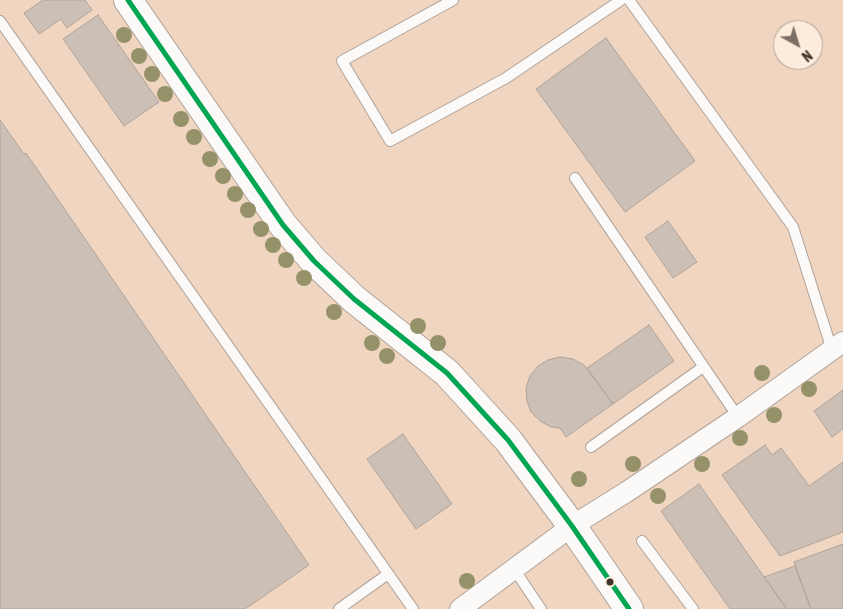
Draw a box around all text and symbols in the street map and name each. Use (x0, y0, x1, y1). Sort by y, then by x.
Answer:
north arrow (773, 20, 823, 70)
text: N (799, 47, 815, 65)
unlabelled marker (605, 577, 615, 587)

